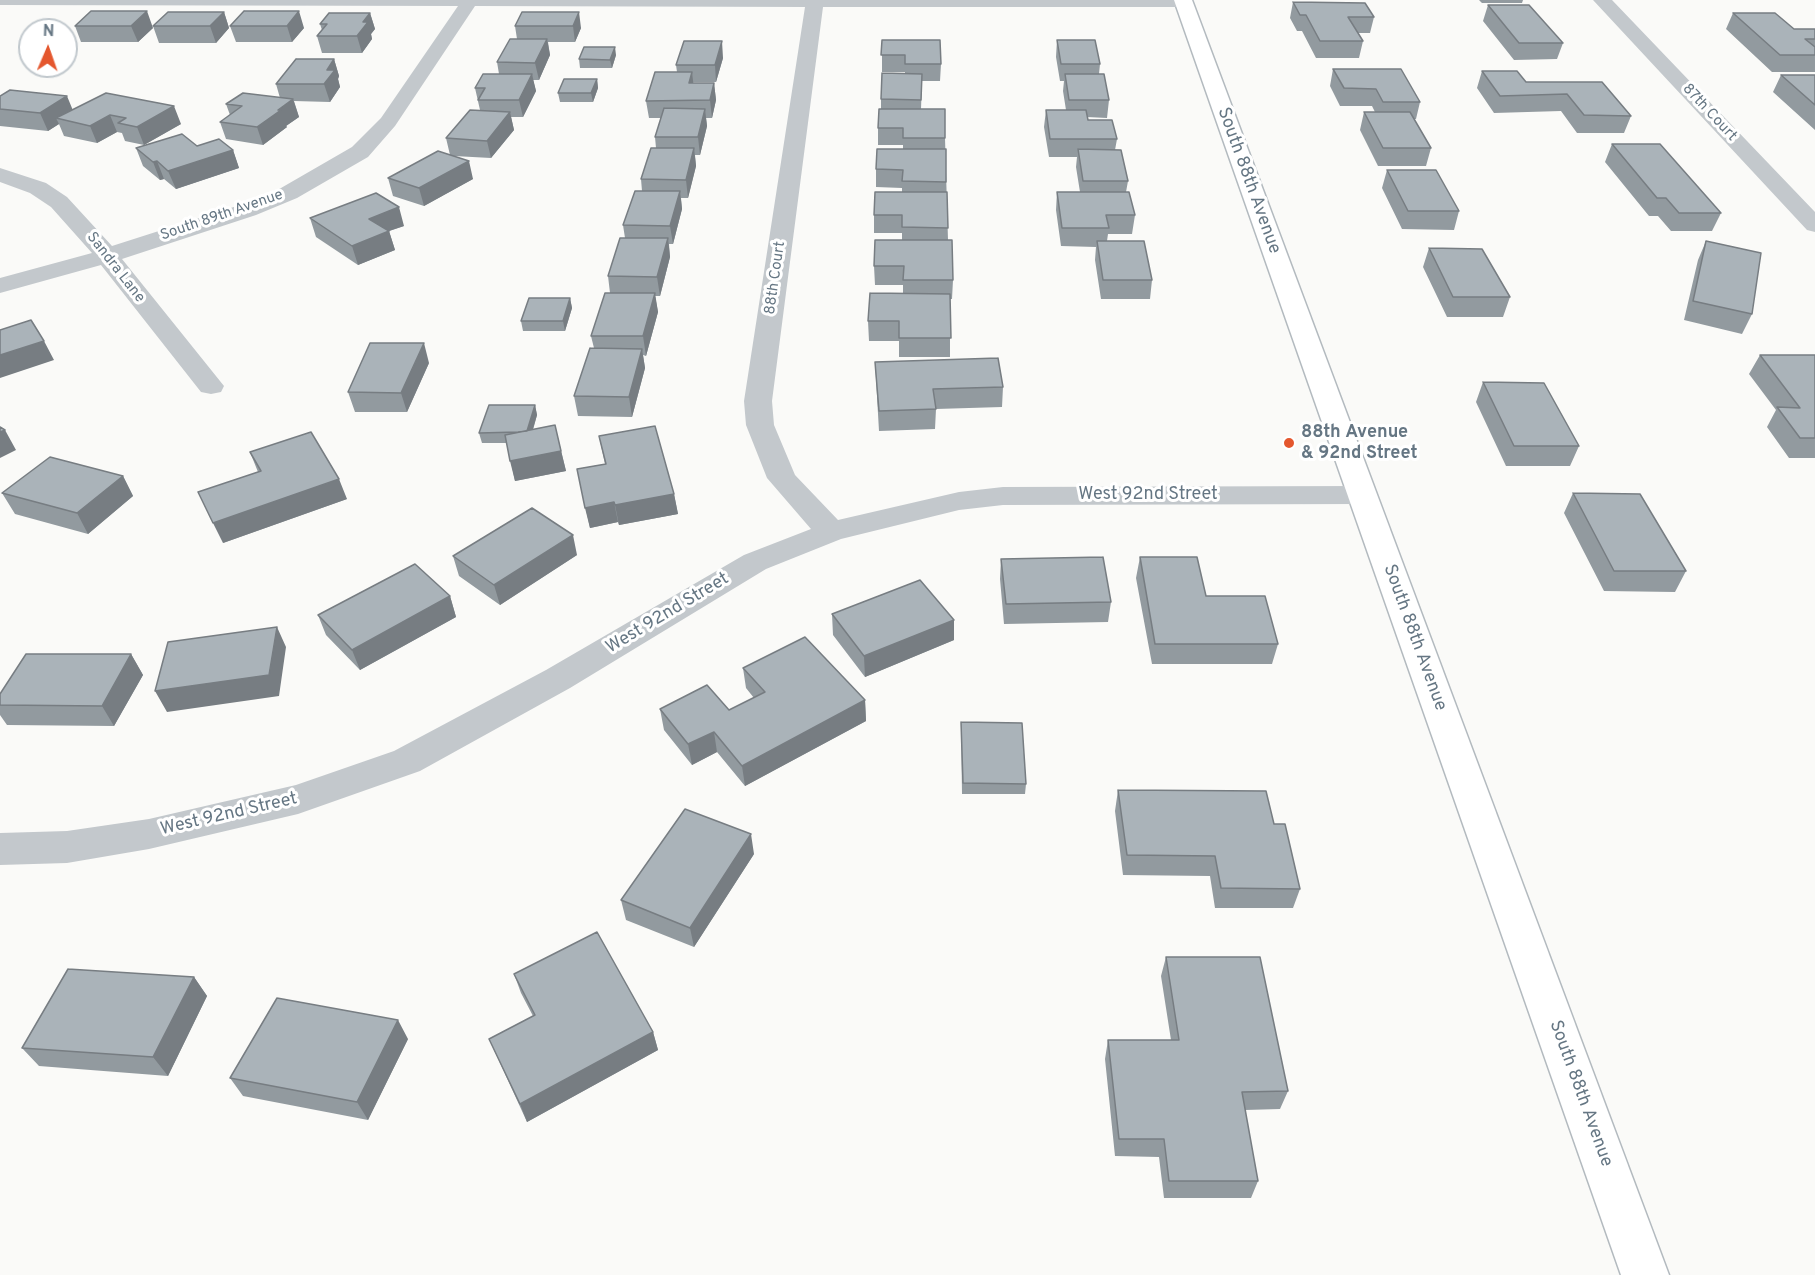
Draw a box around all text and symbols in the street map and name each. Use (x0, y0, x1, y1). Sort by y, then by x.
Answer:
north arrow (18, 18, 78, 78)
text: N (42, 22, 55, 42)
street label: 87th Court (1678, 80, 1740, 146)
street label: South 88th Avenue (1211, 105, 1285, 257)
street label: South 89th Avenue (158, 187, 286, 245)
street label: Sandra Lane (82, 229, 148, 307)
street label: 88th Court (762, 240, 790, 316)
place label: 88th Avenue & 92nd Street (1301, 422, 1418, 464)
marker: 88th Avenue & 92nd Street (1282, 436, 1296, 450)
street label: West 92nd Street (1078, 484, 1218, 506)
street label: South 88th Avenue (1377, 562, 1451, 714)
street label: West 92nd Street (603, 569, 733, 659)
street label: West 92nd Street (159, 789, 299, 841)
street label: South 88th Avenue (1543, 1018, 1617, 1170)

